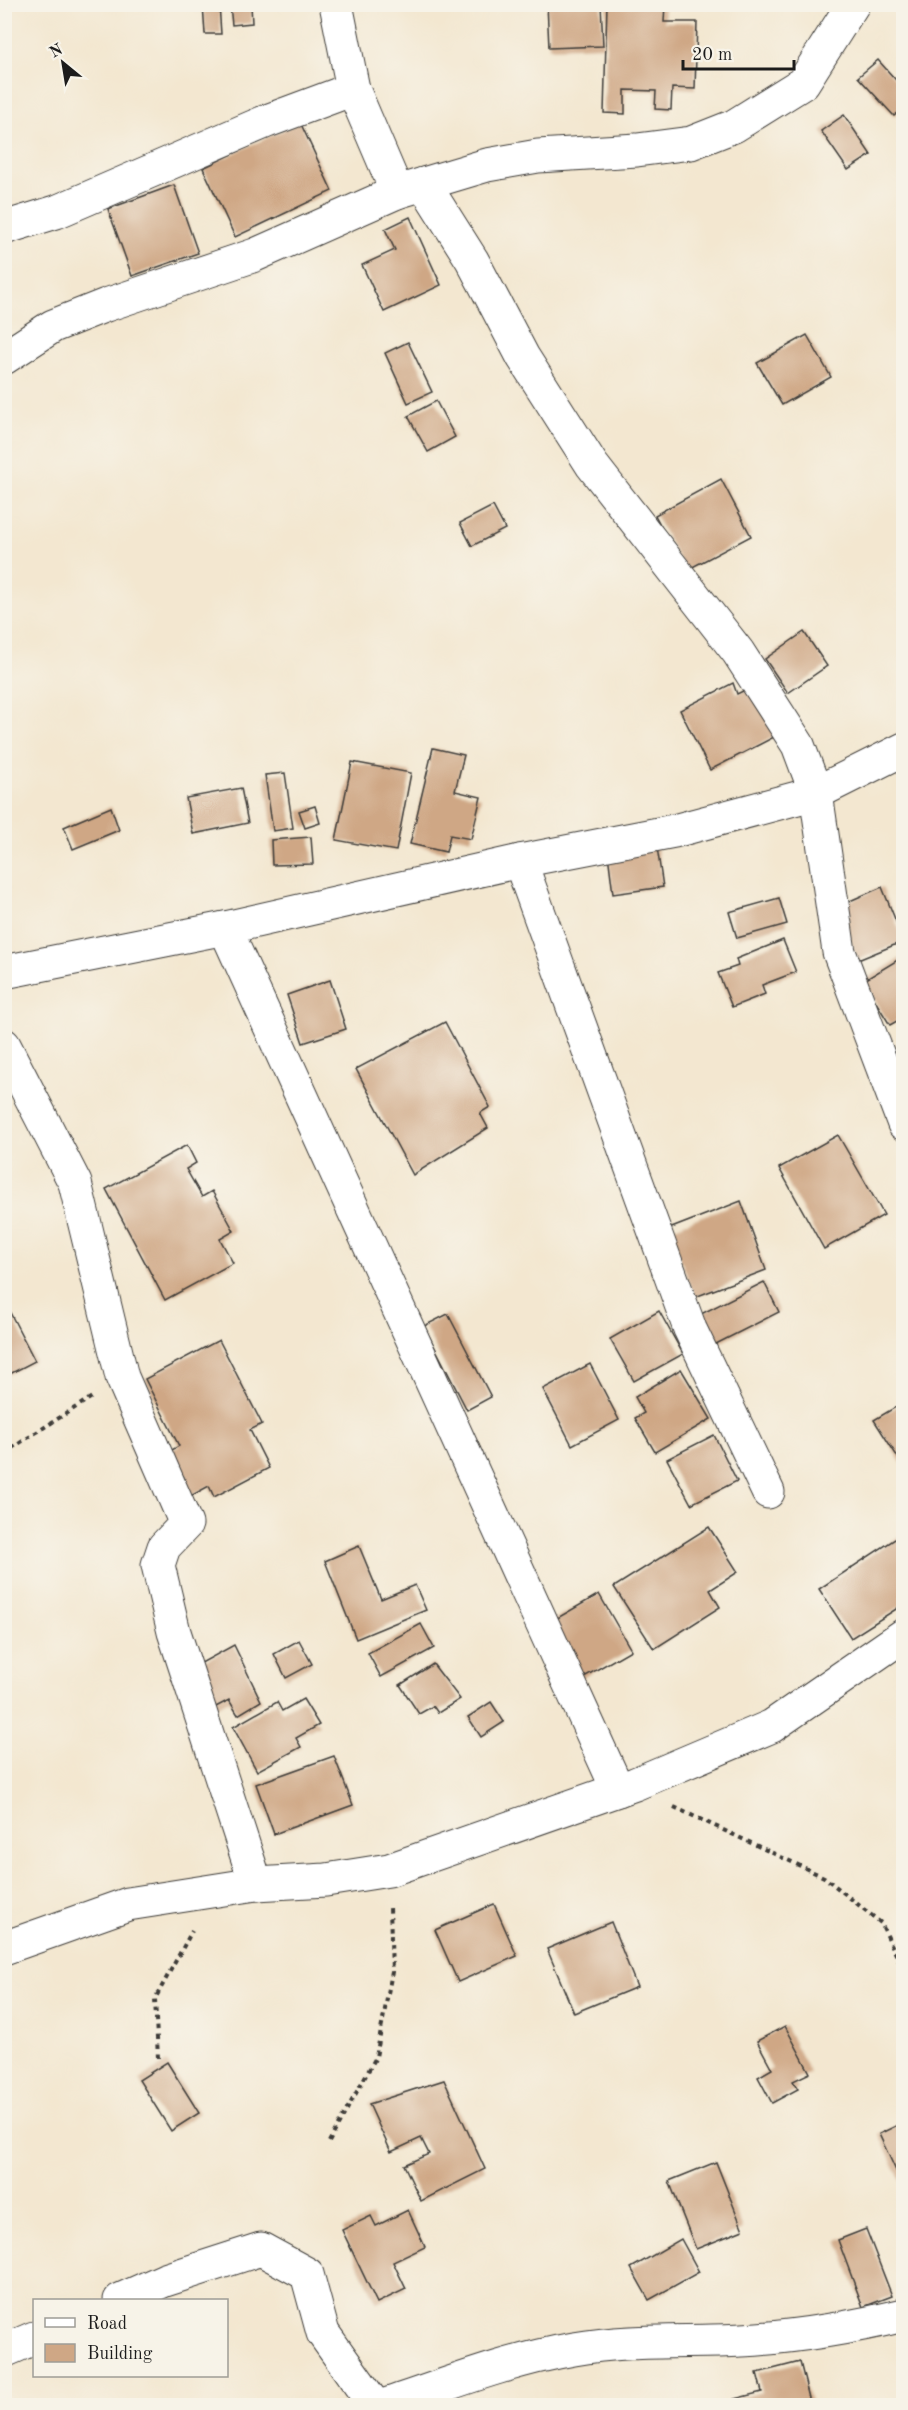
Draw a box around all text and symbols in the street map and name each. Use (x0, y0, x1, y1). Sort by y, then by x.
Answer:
north arrow (33, 33, 93, 93)
scale bar (683, 33, 794, 71)
text: N (47, 41, 66, 62)
text: 20 m (692, 46, 732, 64)
legend (33, 2299, 228, 2377)
text: Road (87, 2315, 127, 2333)
text: Building (87, 2345, 153, 2363)

